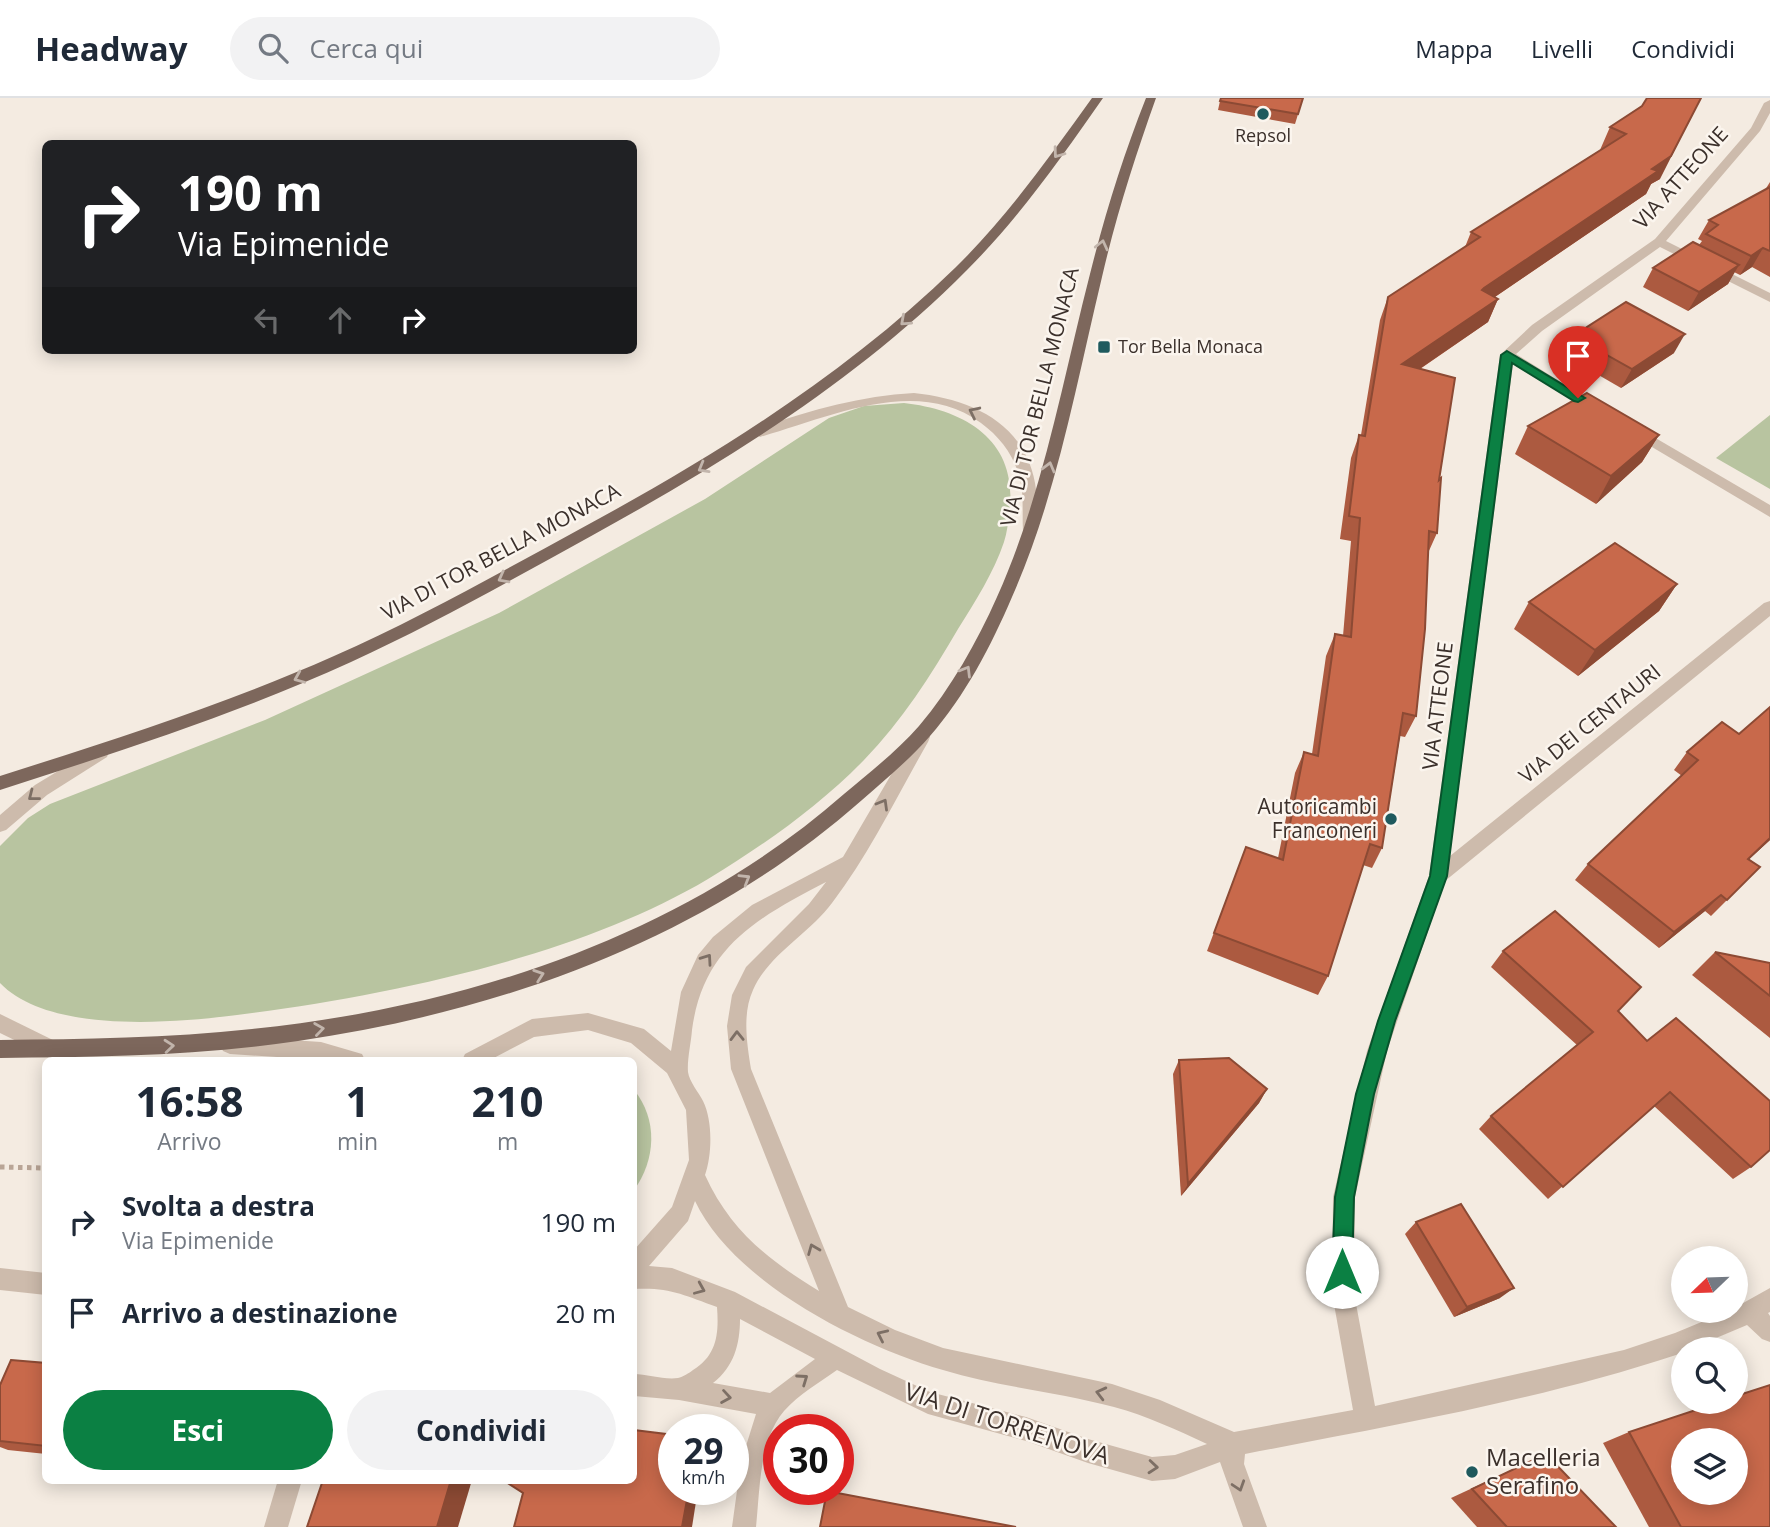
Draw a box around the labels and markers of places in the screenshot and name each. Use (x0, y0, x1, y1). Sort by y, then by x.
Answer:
marker: Repsol (1255, 106, 1271, 122)
place label: Repsol (1235, 123, 1291, 147)
pin (1548, 326, 1608, 398)
place label: Tor Bella Monaca (1118, 334, 1263, 358)
marker: Tor Bella Monaca (1096, 339, 1112, 355)
place label: Autoricambi Franconeri (1258, 792, 1377, 844)
marker: Autoricambi Franconeri (1383, 811, 1399, 827)
place label: Macelleria Serafino (1486, 1440, 1601, 1501)
marker: Macelleria Serafino (1464, 1464, 1480, 1480)

